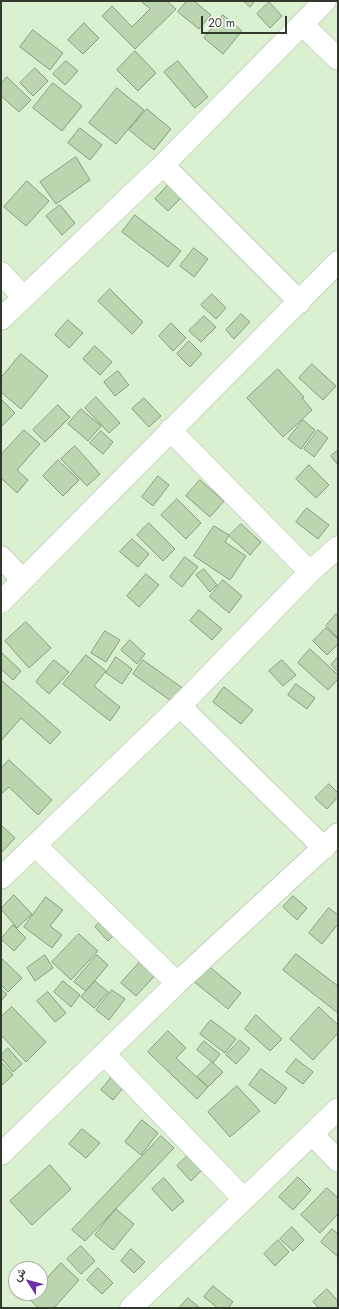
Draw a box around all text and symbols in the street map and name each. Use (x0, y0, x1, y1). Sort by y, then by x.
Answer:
scale bar (203, 8, 289, 34)
text: 20 m (208, 14, 235, 32)
north arrow (8, 1261, 48, 1301)
text: ش (9, 1264, 29, 1285)

